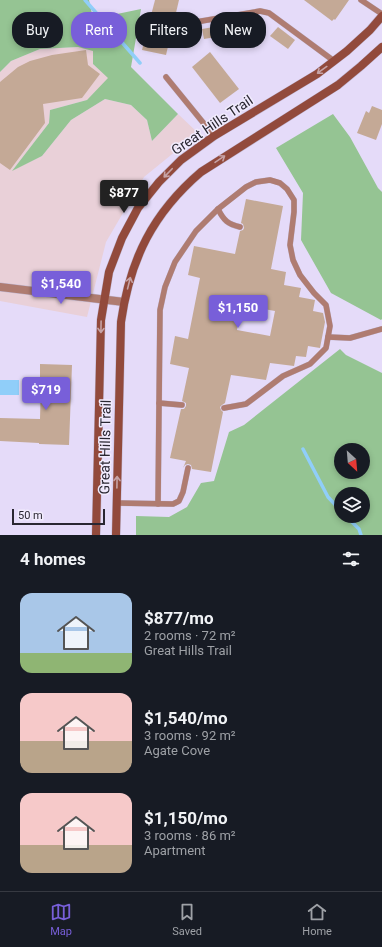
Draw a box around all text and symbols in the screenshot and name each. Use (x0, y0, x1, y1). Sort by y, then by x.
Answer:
chip: Buy (12, 12, 63, 48)
chip: Rent (71, 12, 127, 48)
chip: Filters (135, 12, 202, 48)
chip: New (210, 12, 266, 48)
one-way arrow (317, 66, 328, 74)
street label: Great Hills Trail (168, 92, 256, 158)
one-way arrow (214, 155, 225, 163)
one-way arrow (163, 168, 173, 178)
pin: $877 (100, 180, 148, 214)
text: $877 (109, 185, 139, 200)
pin: $1,540 (28, 271, 94, 305)
text: $1,540 (41, 276, 81, 291)
one-way arrow (125, 277, 133, 290)
pin: $1,150 (205, 295, 271, 329)
text: $1,150 (218, 300, 258, 315)
one-way arrow (97, 320, 105, 333)
pin: $719 (22, 377, 70, 411)
text: $719 (31, 382, 61, 397)
street label: Great Hills Trail (96, 400, 114, 494)
north arrow (334, 443, 370, 479)
map controls (334, 443, 370, 523)
one-way arrow (113, 476, 121, 489)
button: layers (334, 487, 370, 523)
scale bar (12, 507, 105, 526)
text: 50 m (18, 509, 43, 522)
icon: filters (340, 548, 362, 570)
text: 4 homes (20, 549, 86, 569)
text: $877/mo (144, 608, 214, 628)
icon: home (52, 609, 100, 657)
text: 2 rooms · 72 m² (144, 628, 236, 643)
text: Great Hills Trail (144, 643, 232, 658)
text: $1,540/mo (144, 708, 228, 728)
icon: home (52, 709, 100, 757)
text: 3 rooms · 92 m² (144, 728, 236, 743)
text: Agate Cove (144, 743, 210, 758)
text: $1,150/mo (144, 808, 228, 828)
icon: home (52, 809, 100, 857)
text: 3 rooms · 86 m² (144, 828, 236, 843)
text: Apartment (144, 843, 206, 858)
tab: Map (50, 901, 72, 938)
tab: Saved (172, 901, 202, 938)
tab: Home (302, 901, 332, 938)

